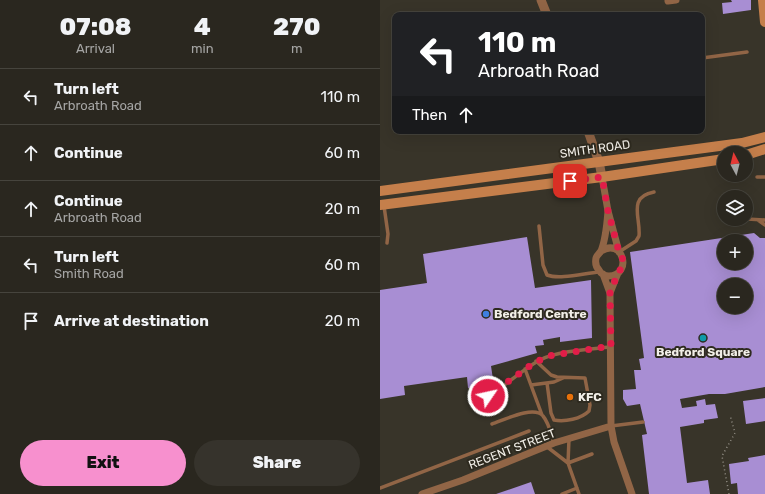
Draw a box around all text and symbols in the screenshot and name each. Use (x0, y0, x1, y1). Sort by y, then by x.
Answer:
text: 07:08 (60, 13, 131, 41)
text: 4 (194, 13, 211, 41)
text: 270 (273, 13, 320, 41)
text: 110 m (478, 26, 556, 59)
icon: left (412, 28, 464, 80)
text: Arrival (76, 41, 115, 56)
text: min (191, 41, 214, 56)
text: m (291, 41, 303, 56)
text: Arbroath Road (478, 60, 600, 82)
text: Turn left (54, 80, 119, 98)
icon: left (20, 86, 42, 108)
text: 110 m (321, 88, 360, 106)
text: Arbroath Road (54, 98, 142, 113)
icon: ahead (455, 104, 477, 126)
text: Then (412, 106, 447, 124)
street label: SMITH ROAD (559, 137, 631, 161)
icon: ahead (20, 142, 42, 164)
text: Continue (54, 144, 123, 162)
text: 60 m (324, 144, 360, 162)
north arrow (717, 146, 753, 182)
map controls (717, 146, 753, 314)
pin (553, 164, 587, 198)
icon: arrive (559, 170, 581, 192)
button: layers (717, 190, 753, 226)
text: Continue (54, 192, 123, 210)
icon: ahead (20, 198, 42, 220)
text: 20 m (325, 200, 360, 218)
text: Arbroath Road (54, 210, 142, 225)
button: + (717, 234, 753, 270)
text: Turn left (54, 248, 119, 266)
icon: left (20, 254, 42, 276)
text: 60 m (324, 256, 360, 274)
text: Smith Road (54, 266, 124, 281)
button: − (717, 278, 753, 314)
place label: Bedford Centre (494, 307, 587, 321)
marker: Bedford Centre (481, 309, 491, 319)
icon: arrive (20, 310, 42, 332)
text: Arrive at destination (54, 312, 209, 330)
text: 20 m (325, 312, 360, 330)
marker: Bedford Square (698, 333, 708, 343)
place label: Bedford Square (656, 345, 750, 359)
position arrow (467, 375, 509, 417)
place label: KFC (578, 390, 602, 404)
marker: KFC (565, 392, 575, 402)
street label: REGENT STREET (466, 426, 558, 472)
button: Exit (20, 440, 186, 486)
button: Share (194, 440, 360, 486)

